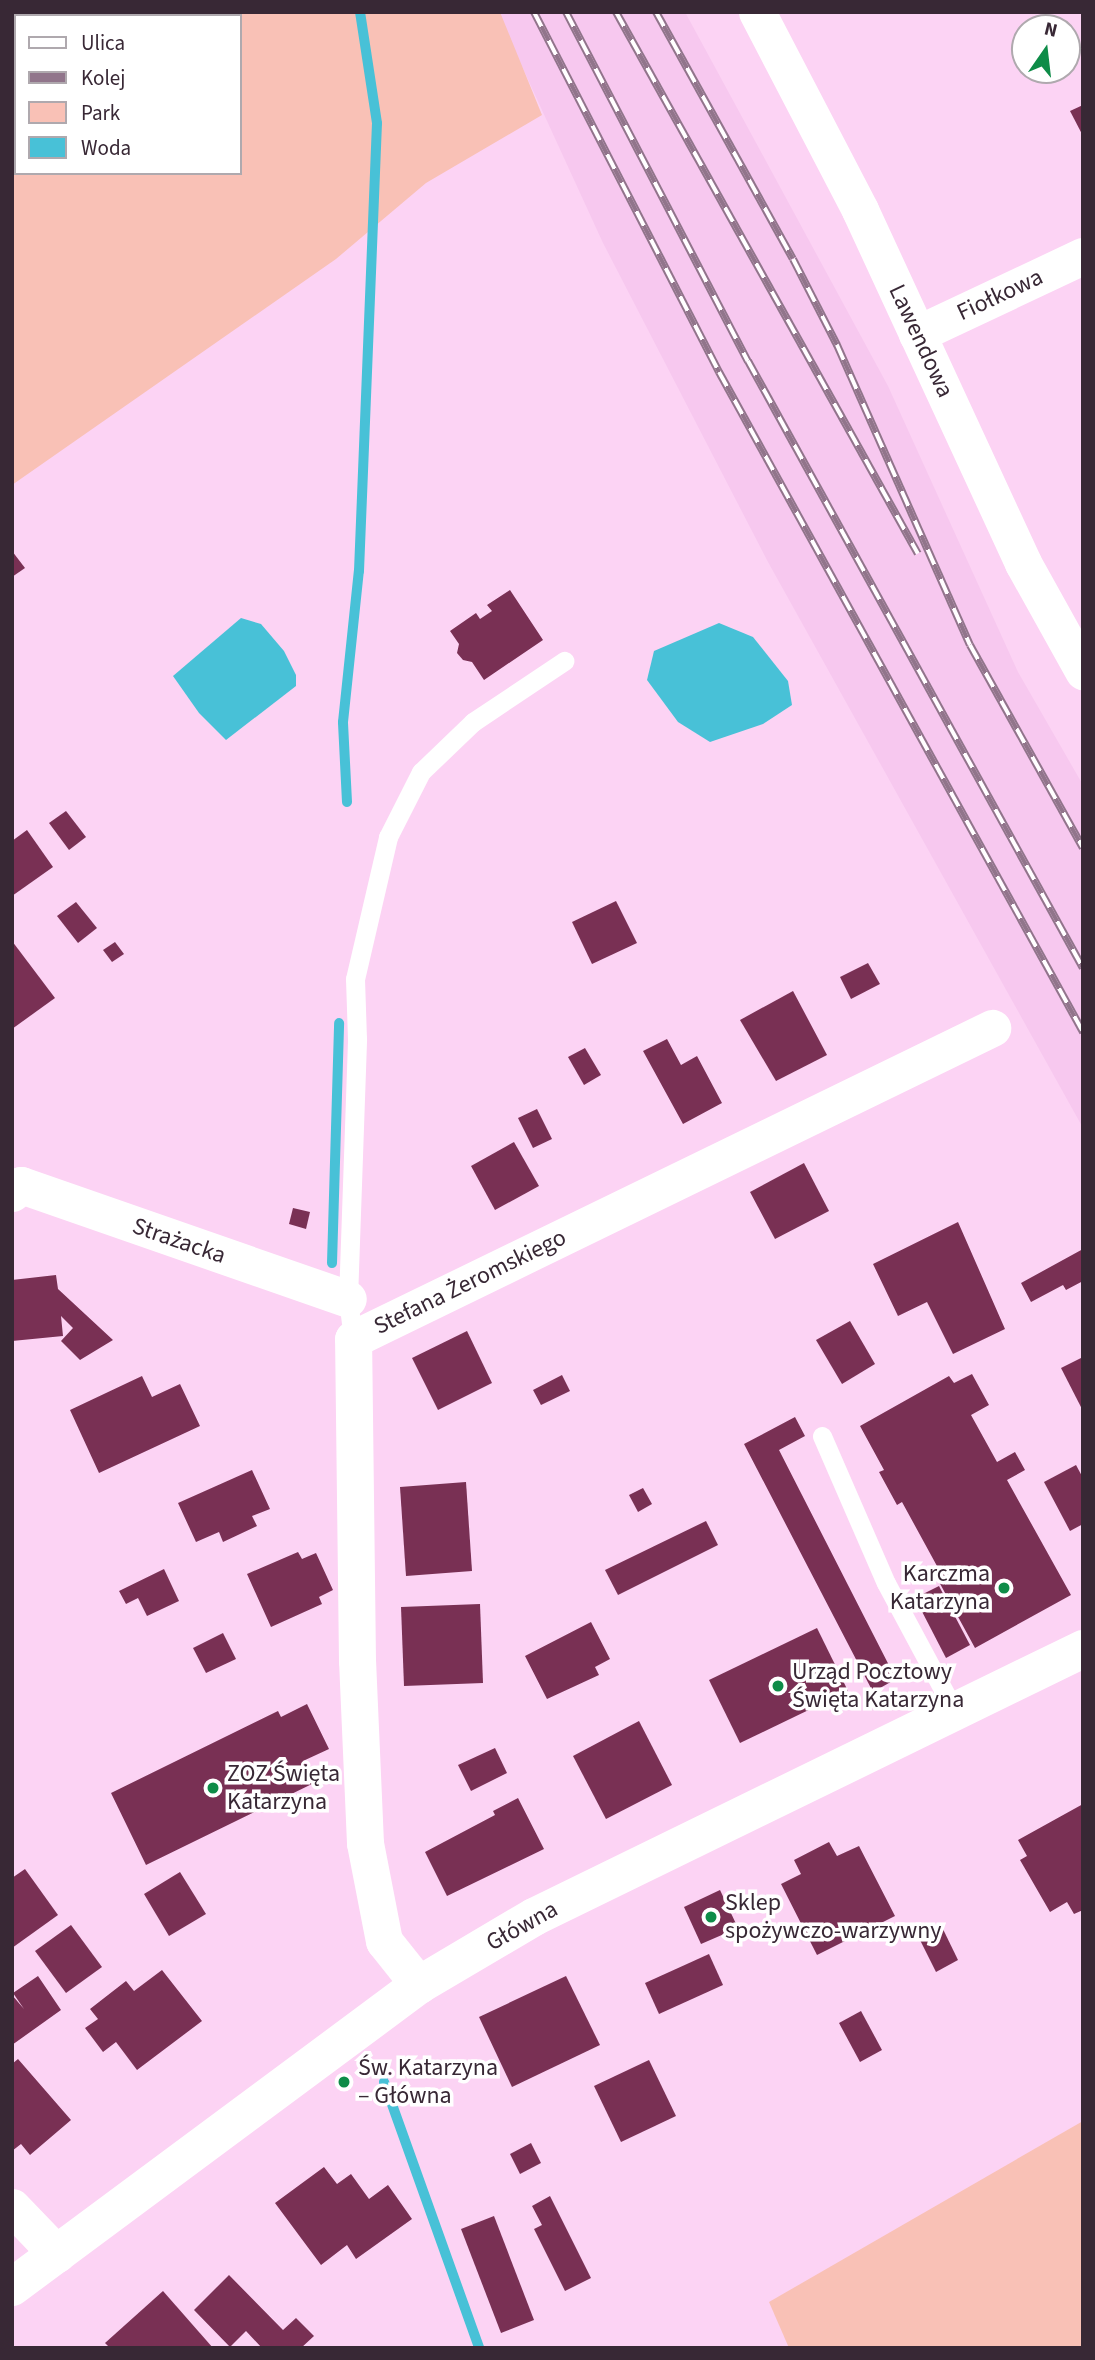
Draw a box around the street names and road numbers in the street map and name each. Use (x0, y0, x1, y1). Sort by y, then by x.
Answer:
street label: Fiołkowa (952, 263, 1048, 327)
street label: Lawendowa (882, 280, 960, 402)
street label: Strażacka (129, 1212, 229, 1270)
street label: Stefana Żeromskiego (369, 1223, 571, 1341)
street label: Główna (481, 1895, 563, 1957)

